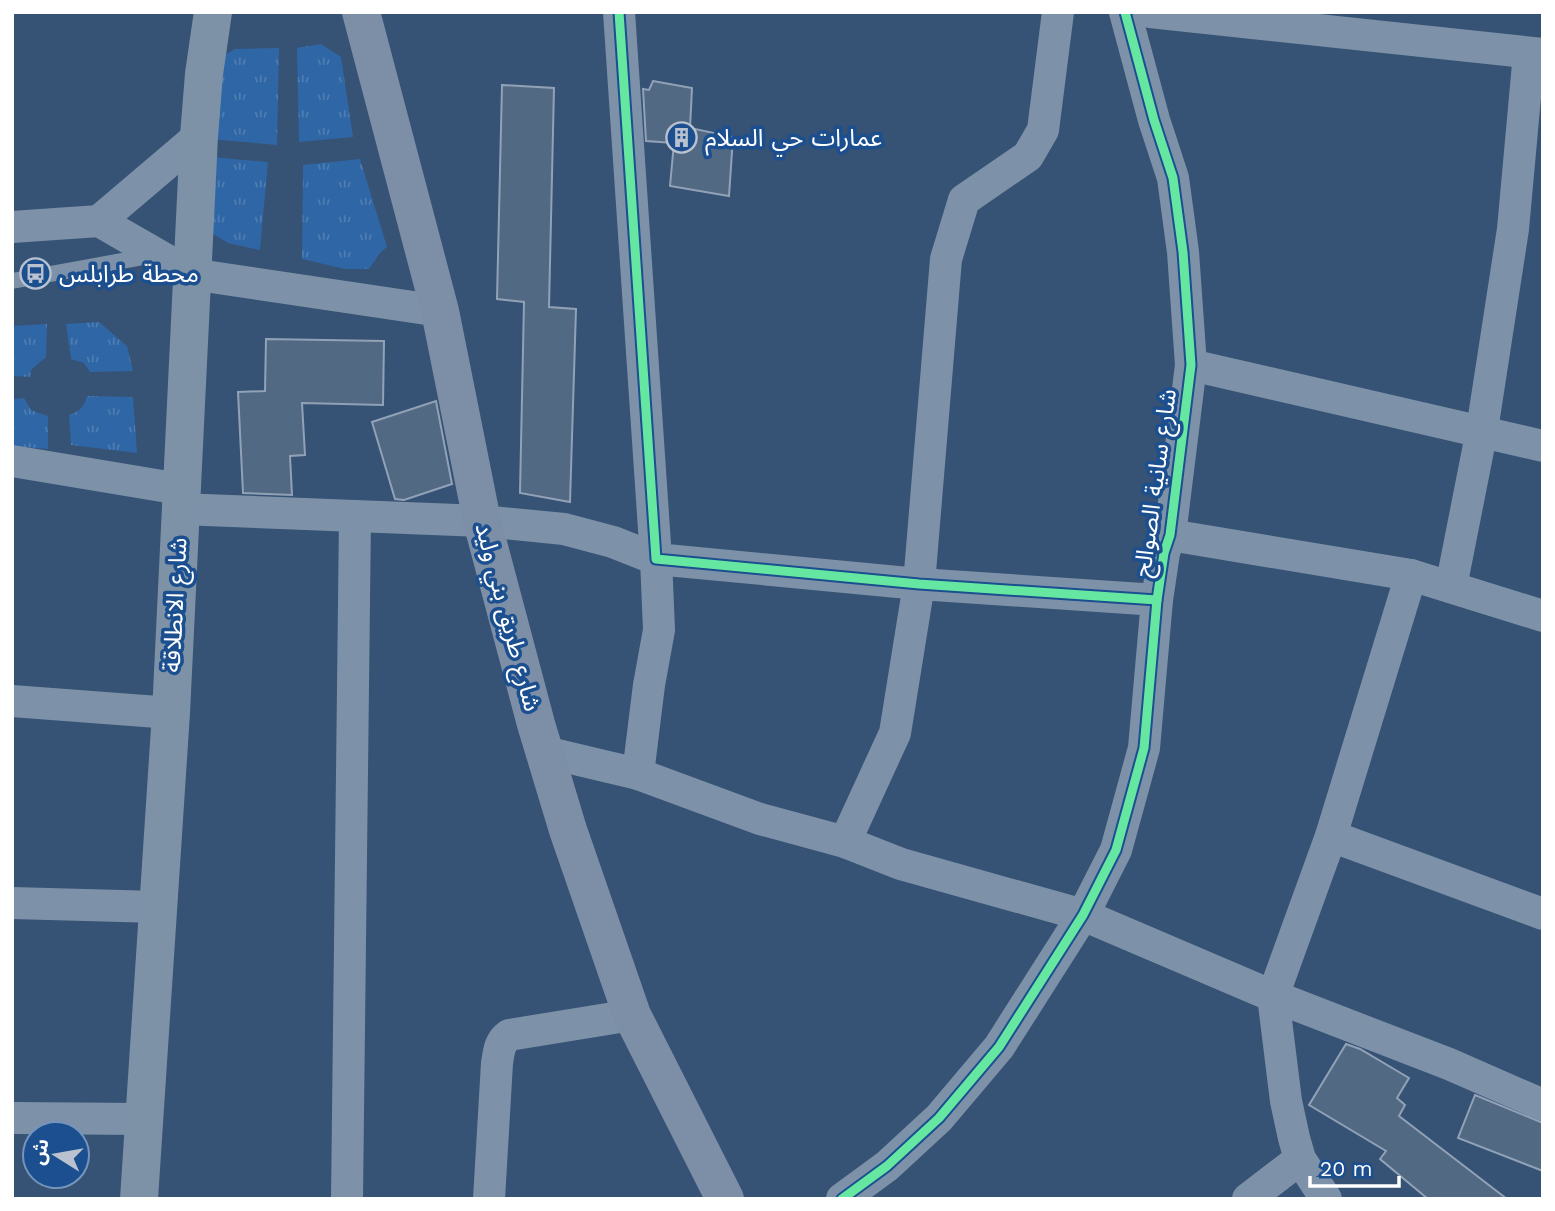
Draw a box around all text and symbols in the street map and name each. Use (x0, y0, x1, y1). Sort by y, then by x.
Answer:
building icon: عمارات حي السلام (665, 121, 699, 155)
place label: عمارات حي السلام (705, 124, 882, 157)
bus stop icon: محطة طرابلس (19, 257, 53, 291)
place label: محطة طرابلس (59, 260, 199, 288)
street label: شارع سانية الصوالح (1128, 387, 1185, 579)
street label: شارع طريق بني وليد (465, 520, 547, 715)
street label: شارع الانطلاقة (157, 537, 196, 673)
north arrow (21, 1120, 91, 1190)
text: ش (26, 1137, 54, 1167)
scale bar (1310, 1144, 1399, 1188)
text: 20 m (1320, 1156, 1372, 1181)

